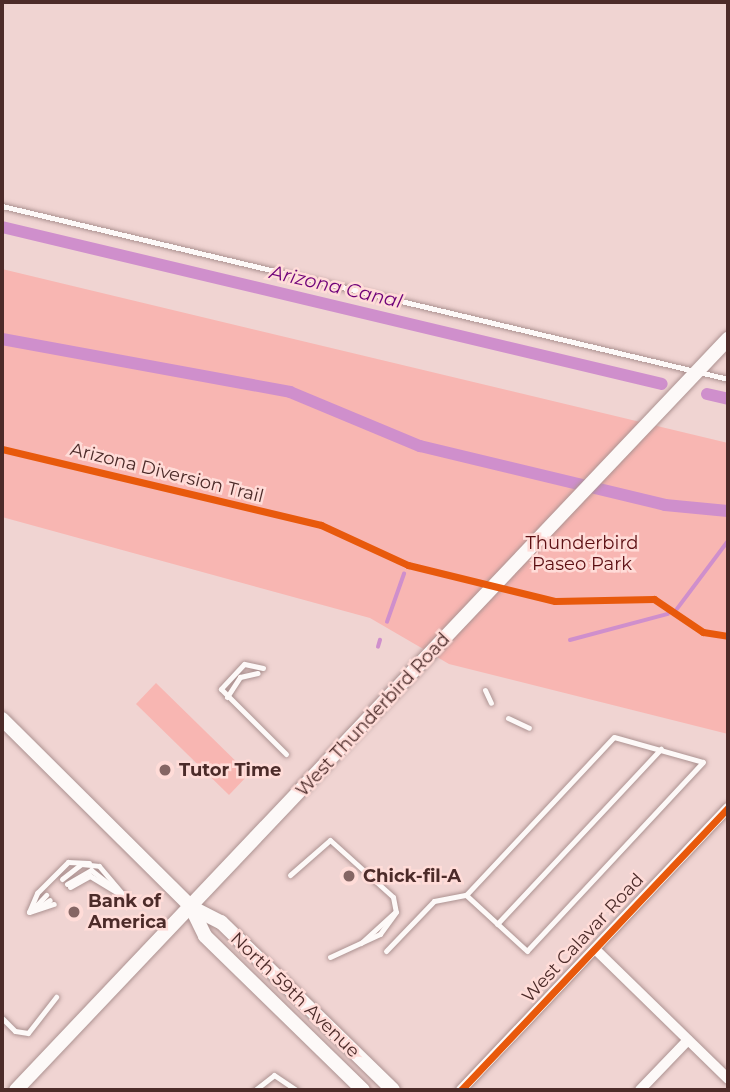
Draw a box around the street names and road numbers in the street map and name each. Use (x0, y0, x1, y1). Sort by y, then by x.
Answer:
street label: Arizona Diversion Trail (68, 439, 266, 507)
street label: West Thunderbird Road (292, 629, 454, 801)
street label: West Calavar Road (518, 869, 648, 1007)
street label: North 59th Avenue (226, 928, 364, 1062)

